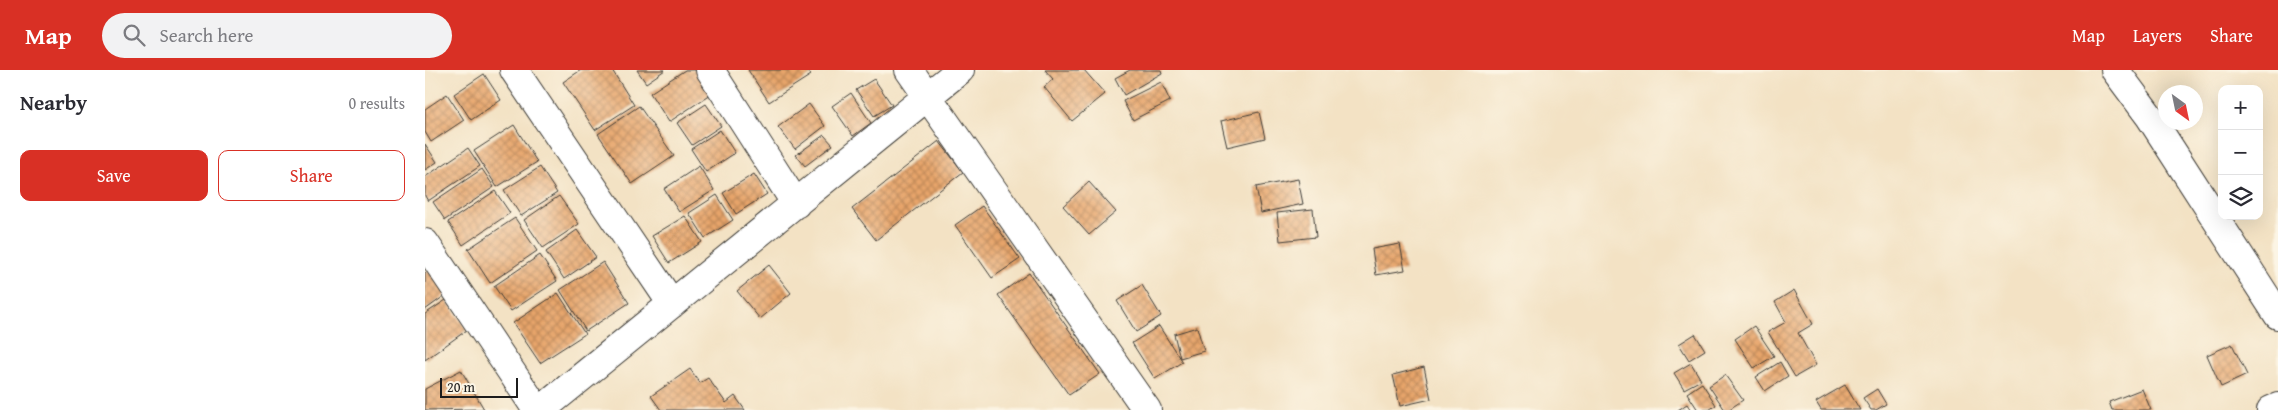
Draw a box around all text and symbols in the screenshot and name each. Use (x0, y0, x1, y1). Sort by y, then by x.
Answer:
search box (102, 13, 452, 58)
text: Map (25, 18, 72, 53)
icon: search (120, 21, 148, 49)
text: Search here (160, 21, 253, 49)
text: Map (2072, 22, 2105, 49)
text: Layers (2133, 22, 2182, 49)
text: Share (2210, 22, 2253, 49)
north arrow (2158, 85, 2203, 130)
map controls (2218, 85, 2263, 220)
button: + (2218, 85, 2263, 130)
text: Nearby (20, 87, 87, 118)
text: 0 results (348, 91, 405, 115)
button: − (2218, 130, 2263, 175)
button: Save (20, 150, 208, 201)
button: Share (218, 150, 405, 201)
button: layers (2218, 175, 2263, 220)
scale bar (440, 375, 517, 398)
text: 20 m (447, 377, 475, 397)

